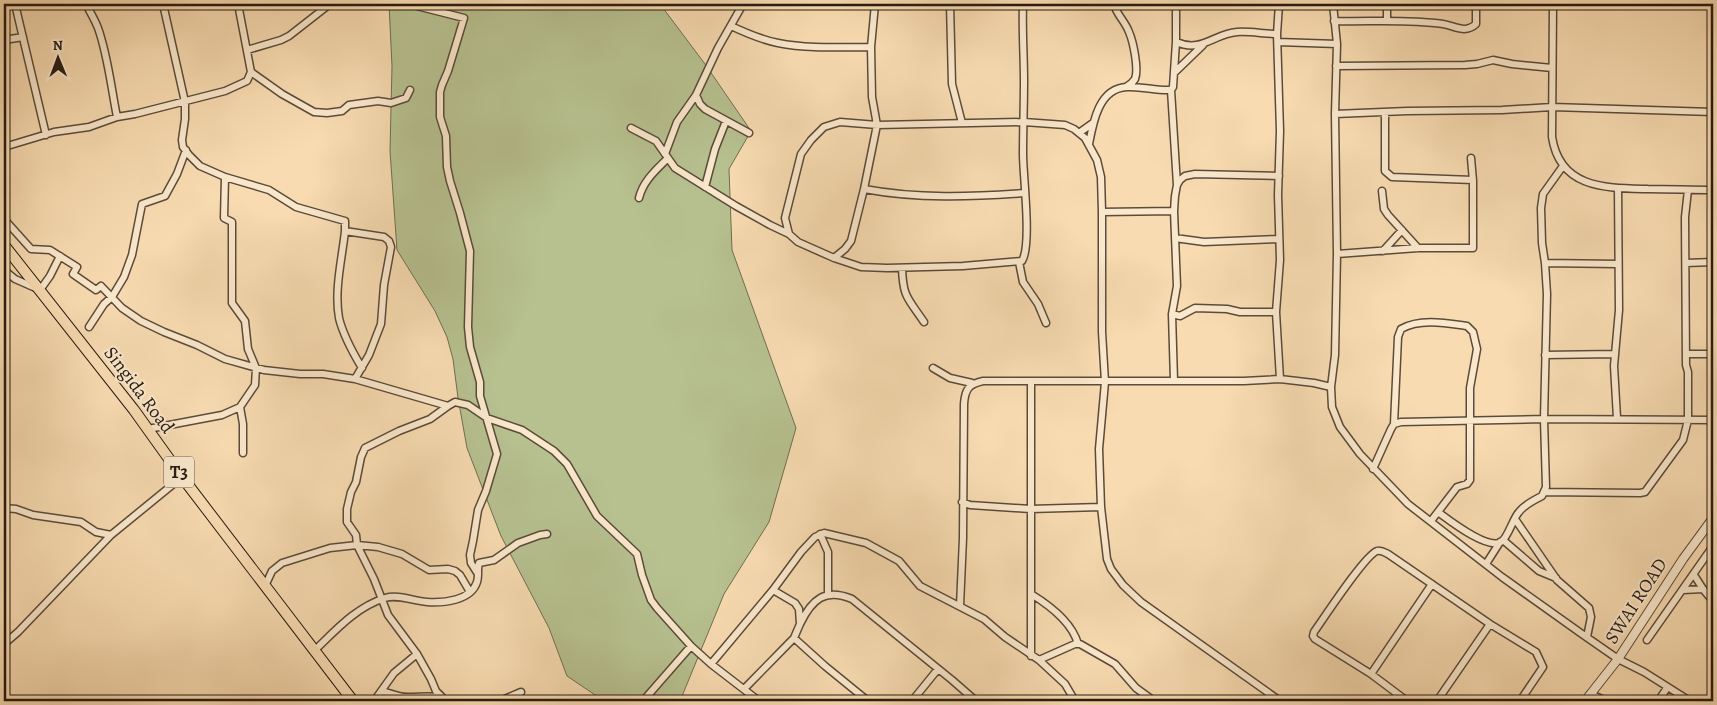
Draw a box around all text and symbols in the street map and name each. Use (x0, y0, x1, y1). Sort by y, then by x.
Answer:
north arrow (32, 32, 82, 82)
text: N (53, 36, 63, 55)
street label: Singida Road (98, 341, 181, 440)
road number: T3 (164, 457, 194, 488)
street label: SWAI ROAD (1599, 553, 1673, 649)

